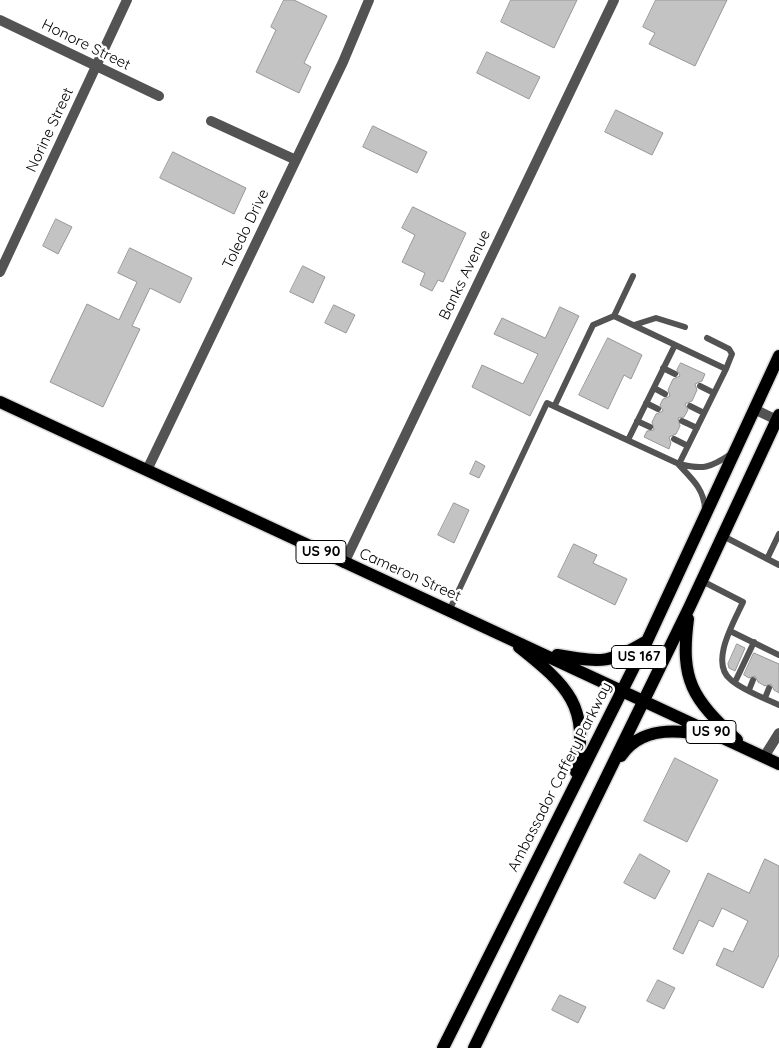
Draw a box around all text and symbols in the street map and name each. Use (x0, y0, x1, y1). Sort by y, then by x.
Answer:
street label: Honore Street (39, 16, 133, 74)
street label: Norine Street (23, 85, 77, 175)
street label: Toledo Drive (219, 186, 273, 272)
street label: Banks Avenue (435, 227, 495, 323)
road number: US 90 (296, 540, 346, 564)
street label: Cameron Street (356, 545, 464, 605)
road number: US 167 (612, 646, 666, 669)
street label: Ambassador Caffery Parkway (504, 679, 616, 875)
road number: US 90 (686, 720, 736, 744)

